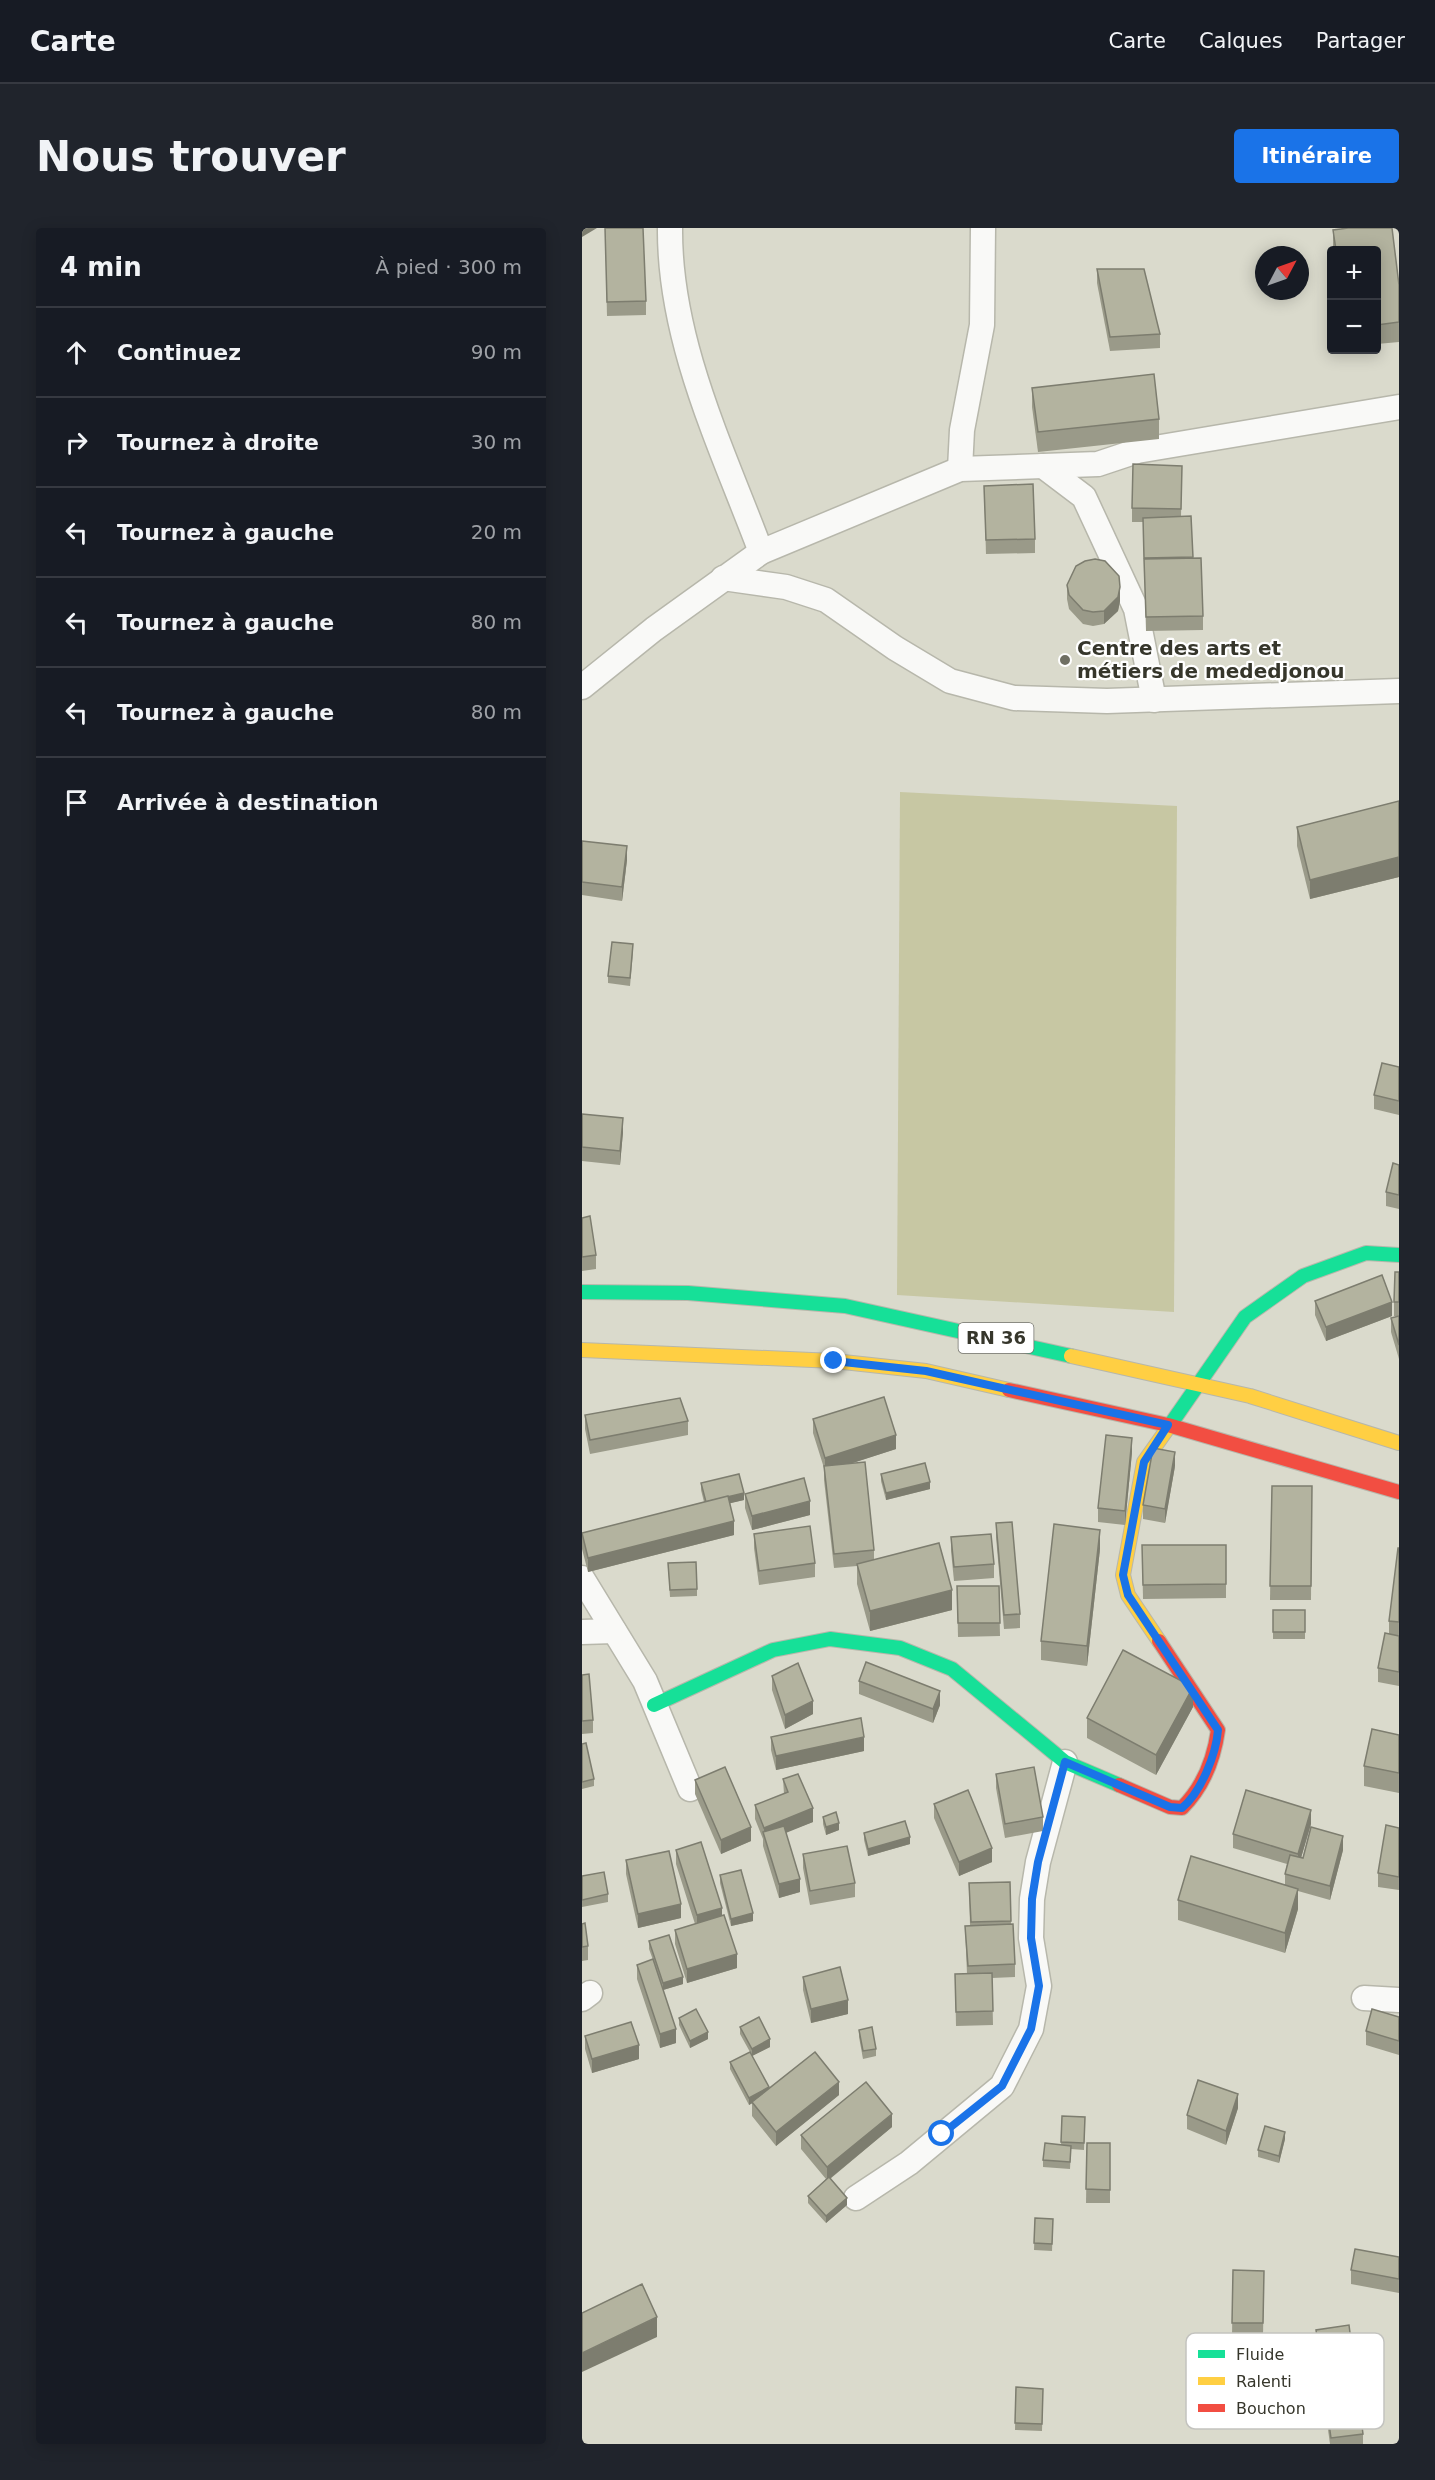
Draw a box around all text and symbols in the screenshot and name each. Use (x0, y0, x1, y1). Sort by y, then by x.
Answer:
text: Carte (30, 25, 116, 58)
text: Carte (1109, 29, 1166, 53)
text: Calques (1199, 29, 1283, 53)
text: Partager (1316, 29, 1405, 53)
button: Itinéraire (1234, 129, 1399, 183)
text: Nous trouver (36, 132, 346, 181)
north arrow (1255, 246, 1309, 300)
map controls (1327, 246, 1381, 354)
button: + (1327, 246, 1381, 300)
text: 4 min (60, 252, 142, 282)
text: À pied · 300 m (376, 255, 522, 279)
button: − (1327, 300, 1381, 354)
icon: ahead (60, 336, 93, 369)
text: Continuez (117, 340, 241, 365)
text: 90 m (471, 340, 522, 364)
icon: right (60, 426, 93, 459)
text: Tournez à droite (117, 430, 319, 455)
text: 30 m (471, 430, 522, 454)
icon: left (60, 516, 93, 549)
text: Tournez à gauche (117, 520, 334, 545)
text: 20 m (471, 520, 522, 544)
icon: left (60, 606, 93, 639)
text: Tournez à gauche (117, 610, 334, 635)
text: 80 m (471, 610, 522, 634)
place label: Centre des arts et métiers de mededjonou (1077, 636, 1344, 683)
marker: Centre des arts et métiers de mededjonou (1058, 653, 1072, 667)
icon: left (60, 696, 93, 729)
text: Tournez à gauche (117, 700, 334, 725)
text: 80 m (471, 700, 522, 724)
icon: arrive (60, 786, 93, 819)
text: Arrivée à destination (117, 790, 379, 815)
road number: RN 36 (958, 1323, 1034, 1353)
route end (820, 1347, 846, 1373)
route start (928, 2120, 954, 2146)
legend (1186, 2333, 1384, 2429)
text: Fluide (1236, 2345, 1284, 2364)
text: Ralenti (1236, 2372, 1292, 2391)
text: Bouchon (1236, 2399, 1306, 2418)

